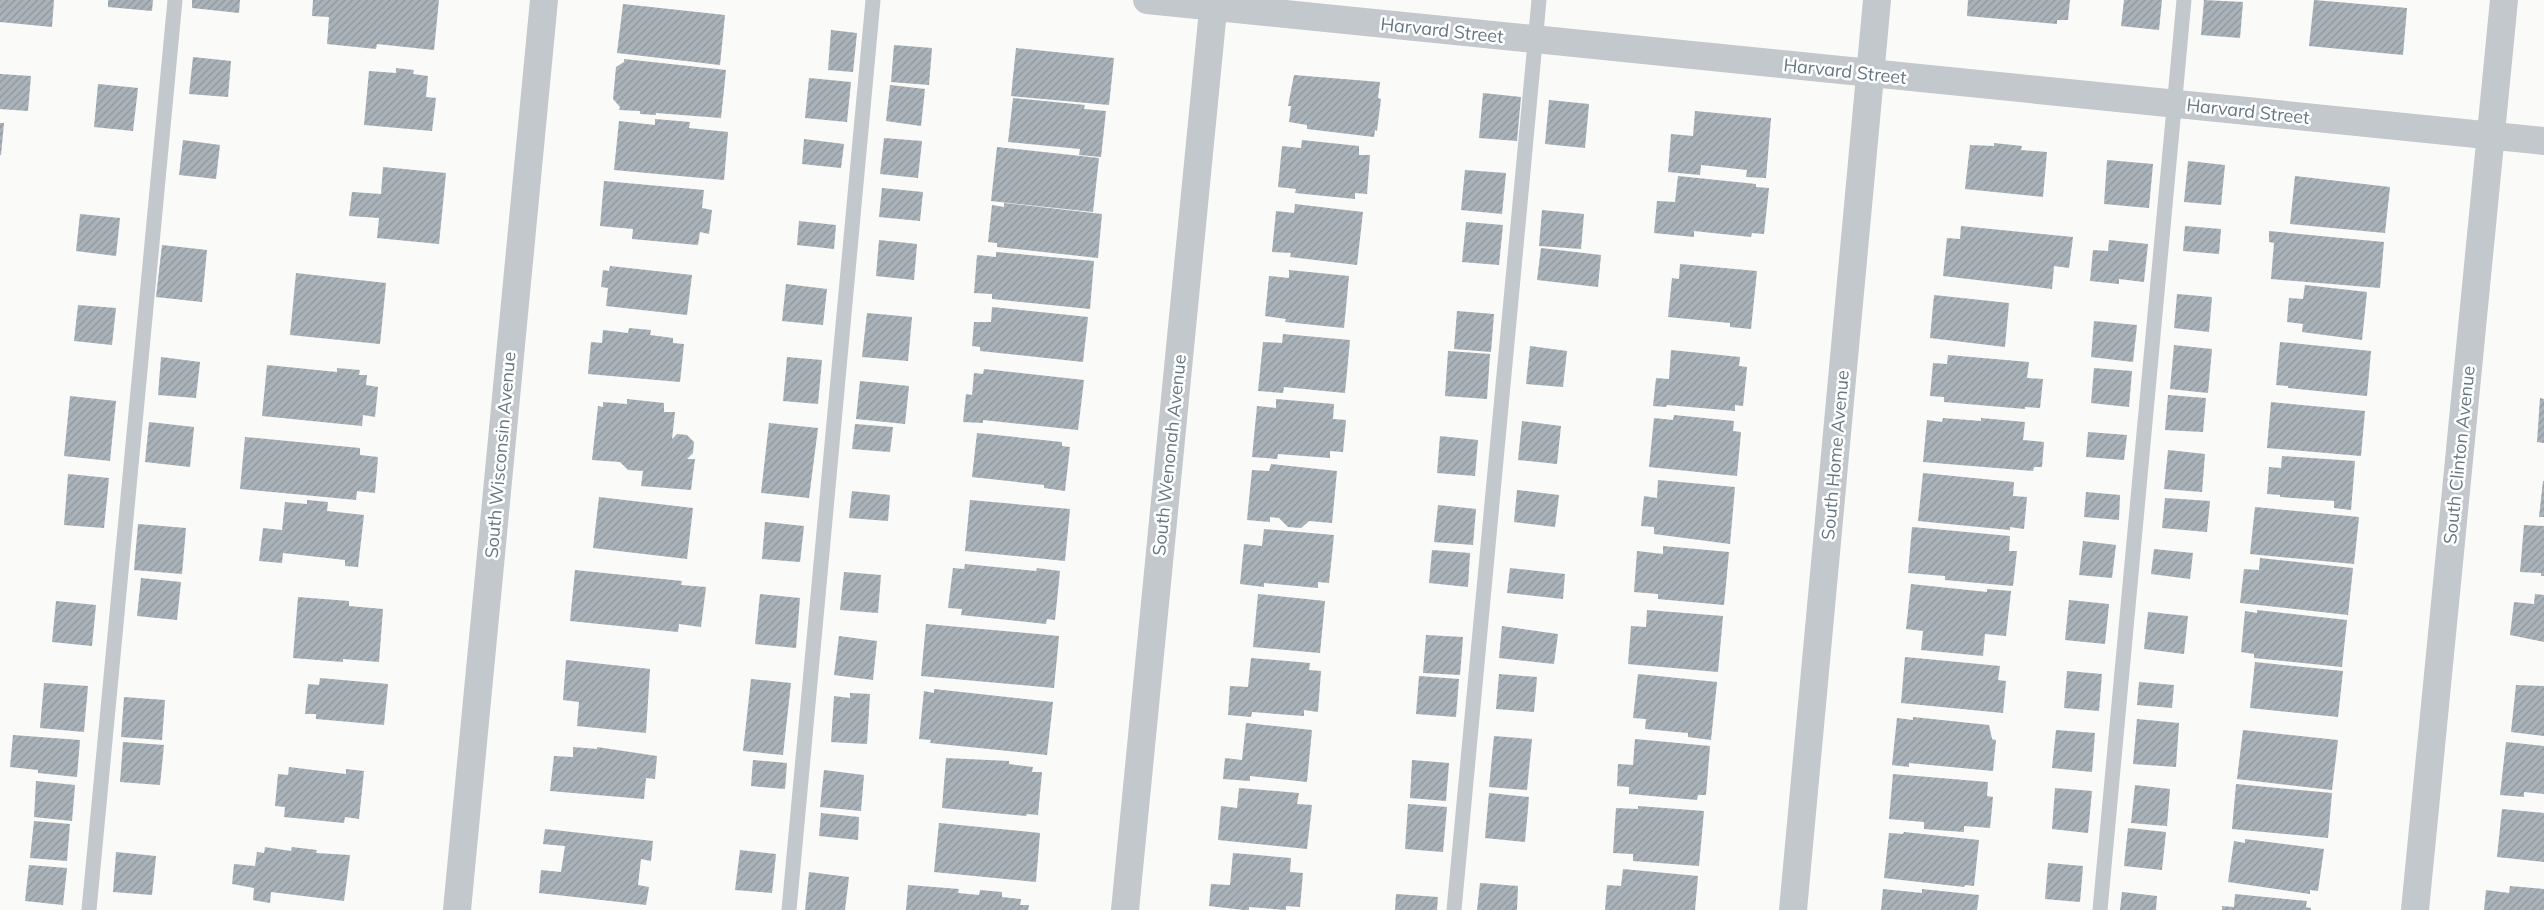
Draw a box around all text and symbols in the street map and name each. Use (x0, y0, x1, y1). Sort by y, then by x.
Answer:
street label: Harvard Street (1379, 12, 1505, 48)
street label: Harvard Street (1782, 53, 1908, 89)
street label: Harvard Street (2185, 93, 2311, 129)
street label: South Wisconsin Avenue (480, 351, 520, 559)
street label: South Wenonah Avenue (1147, 353, 1191, 557)
street label: South Clinton Avenue (2438, 365, 2480, 545)
street label: South Home Avenue (1816, 369, 1854, 541)

